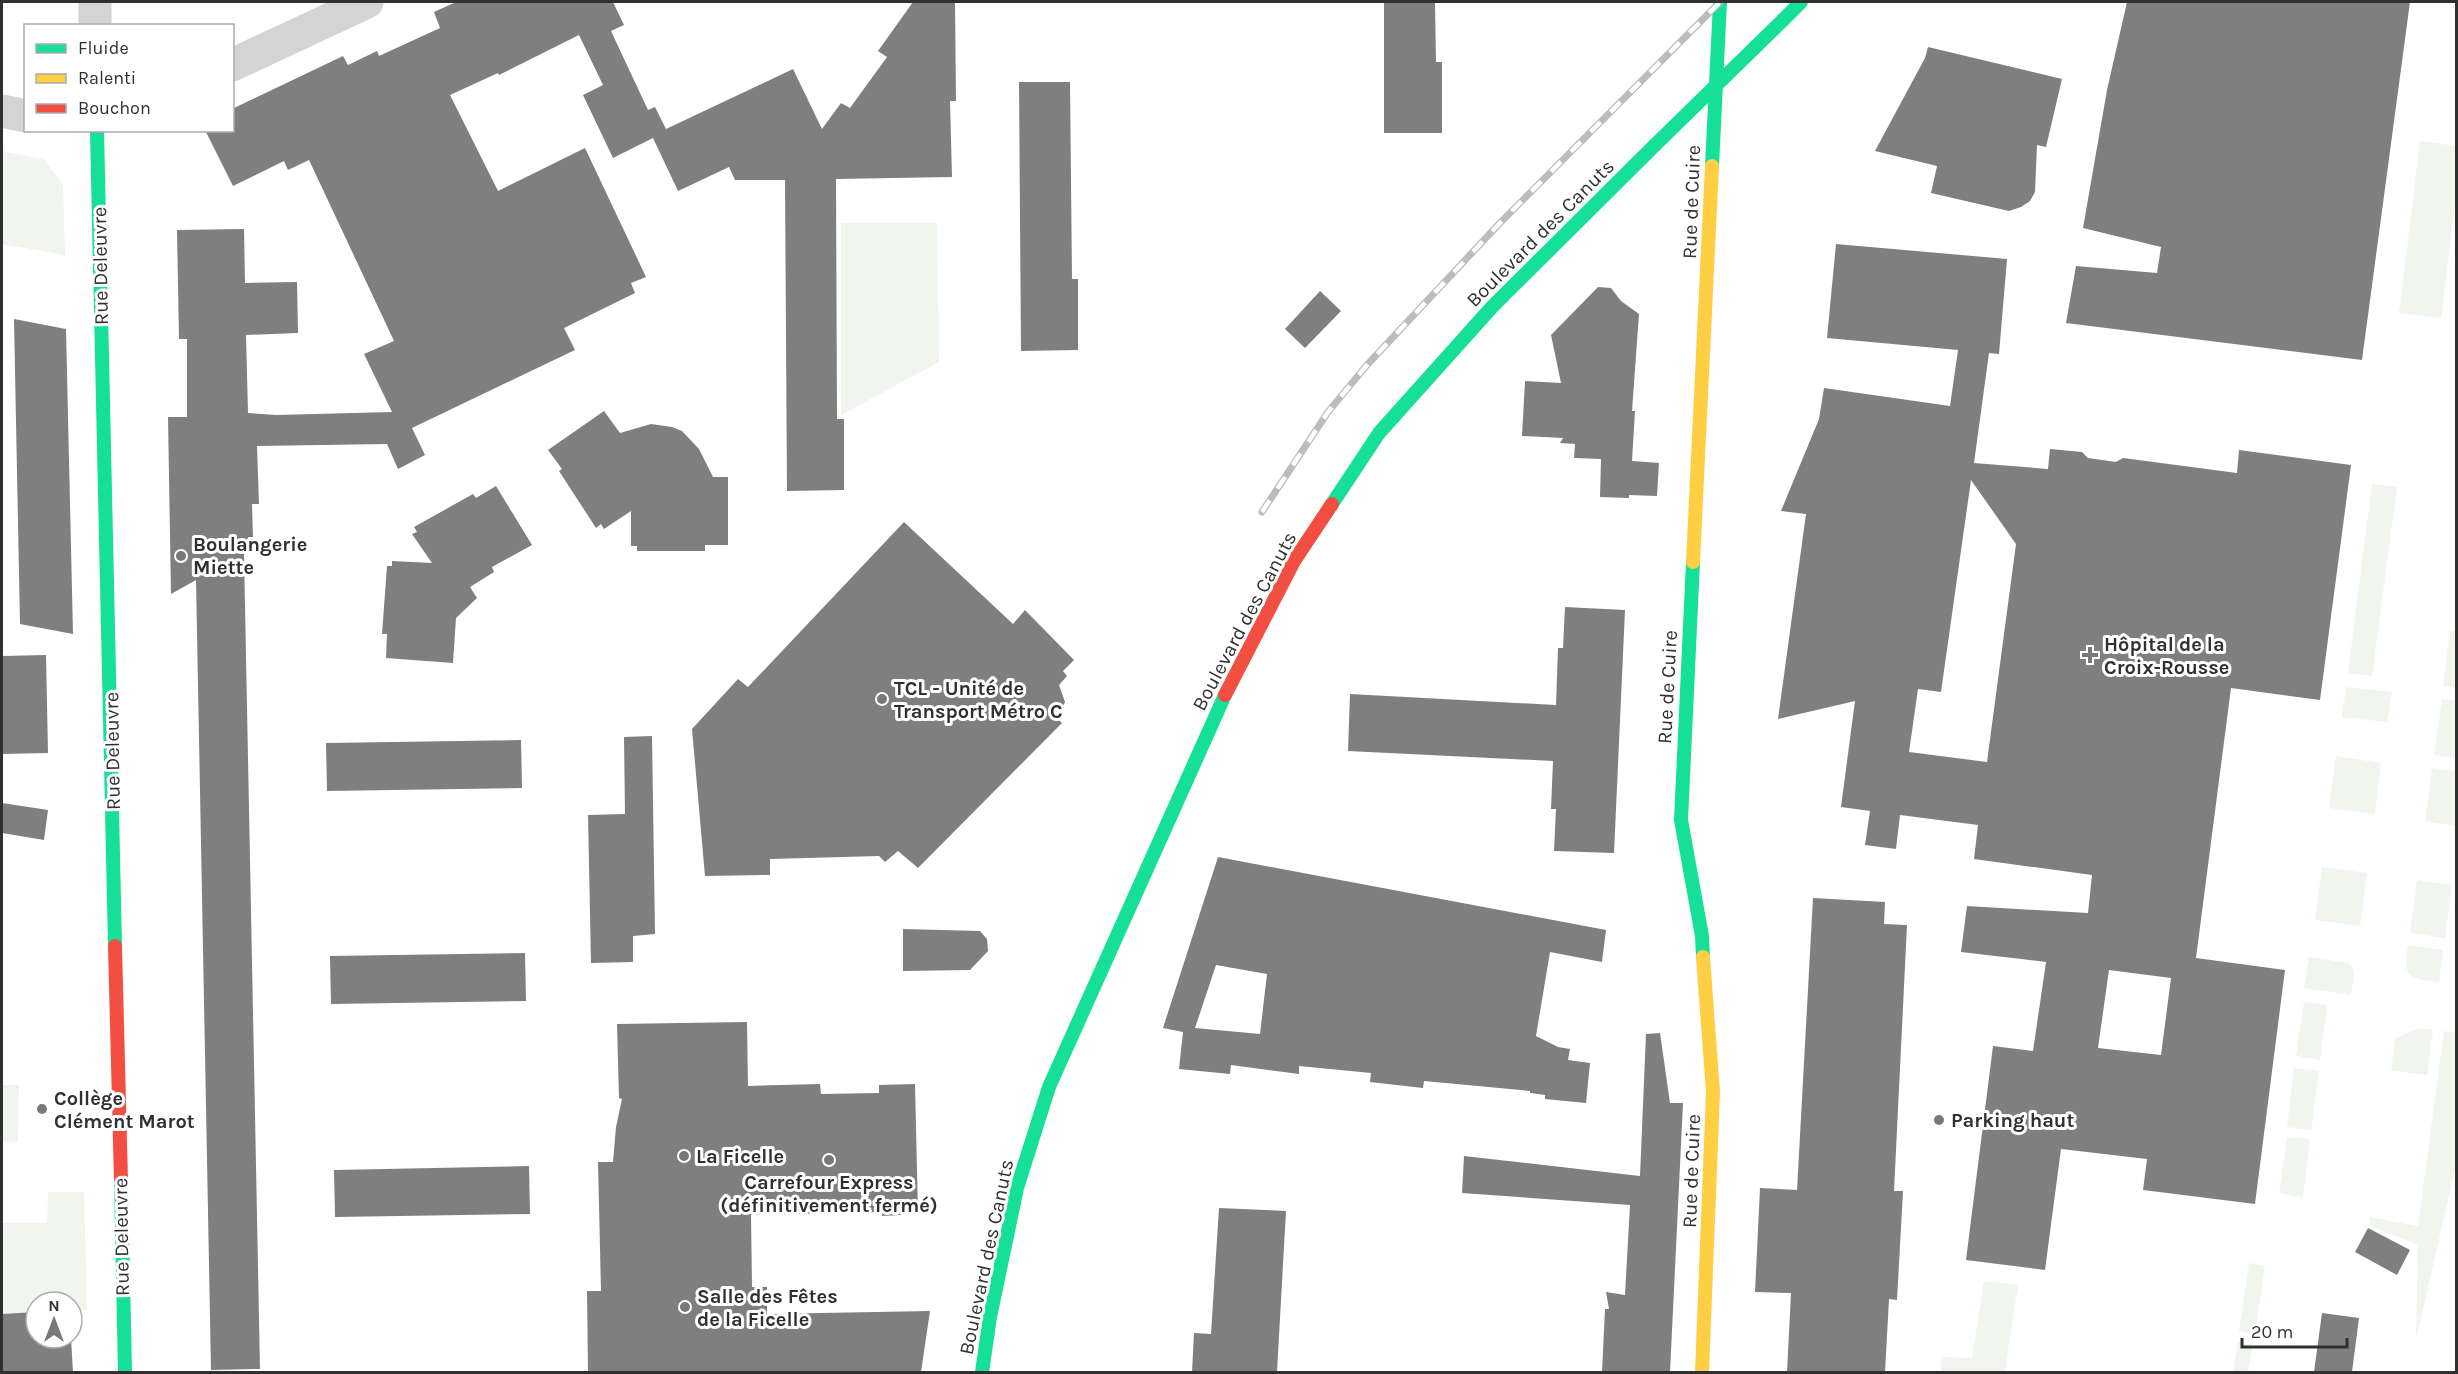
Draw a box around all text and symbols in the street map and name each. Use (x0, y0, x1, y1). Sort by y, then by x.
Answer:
legend (24, 24, 234, 132)
text: Fluide (78, 37, 129, 59)
text: Ralenti (78, 67, 136, 89)
text: Bouchon (78, 97, 151, 119)
street label: Rue de Cuire (1678, 145, 1705, 259)
street label: Boulevard des Canuts (1462, 155, 1619, 312)
street label: Rue Deleuvre (88, 207, 113, 325)
street label: Boulevard des Canuts (1188, 528, 1301, 715)
place label: Boulangerie Miette (193, 533, 307, 579)
marker: Boulangerie Miette (174, 549, 188, 563)
street label: Rue de Cuire (1653, 629, 1682, 745)
place label: Hôpital de la Croix-Rousse (2104, 633, 2229, 679)
marker: Hôpital de la Croix-Rousse (2081, 646, 2099, 664)
place label: TCL - Unité de Transport Métro C (894, 677, 1063, 723)
street label: Rue Deleuvre (100, 692, 125, 810)
marker: TCL - Unité de Transport Métro C (875, 692, 889, 706)
place label: Collège Clément Marot (54, 1087, 195, 1133)
marker: Collège Clément Marot (35, 1102, 49, 1116)
place label: Parking haut (1951, 1109, 2074, 1132)
marker: Parking haut (1932, 1113, 1946, 1127)
street label: Rue de Cuire (1678, 1114, 1705, 1228)
place label: La Ficelle (696, 1145, 784, 1168)
marker: La Ficelle (677, 1149, 691, 1163)
marker: Carrefour Express (définitivement fermé) (822, 1153, 836, 1167)
street label: Boulevard des Canuts (955, 1157, 1018, 1357)
place label: Carrefour Express (définitivement fermé) (720, 1171, 938, 1217)
street label: Rue Deleuvre (109, 1178, 134, 1296)
place label: Salle des Fêtes de la Ficelle (697, 1285, 838, 1331)
north arrow (24, 1290, 84, 1350)
text: N (48, 1296, 60, 1315)
marker: Salle des Fêtes de la Ficelle (678, 1300, 692, 1314)
scale bar (2242, 1311, 2347, 1349)
text: 20 m (2251, 1321, 2293, 1343)

